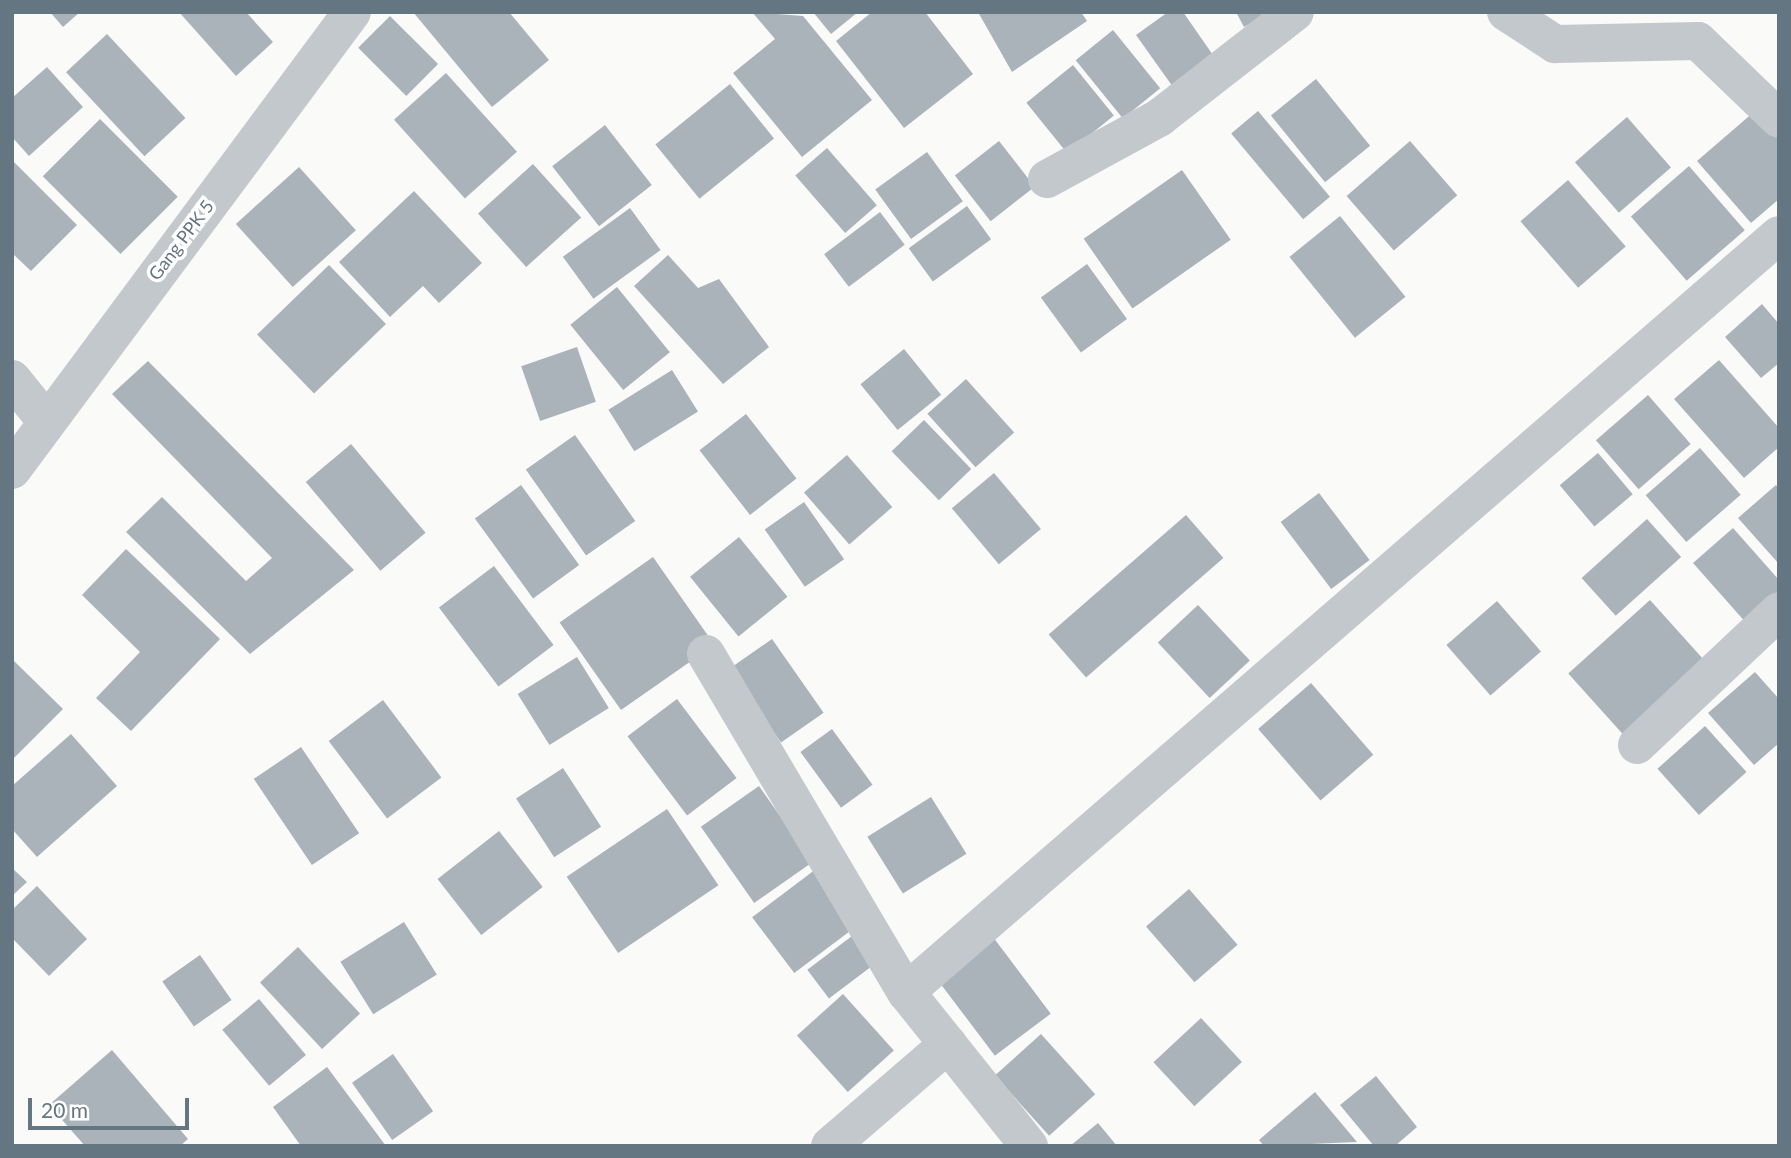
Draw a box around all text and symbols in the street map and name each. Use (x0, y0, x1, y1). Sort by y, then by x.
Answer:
street label: Gang PPK 5 (144, 196, 218, 284)
scale bar (32, 1084, 192, 1128)
text: 20 m (41, 1097, 88, 1122)

